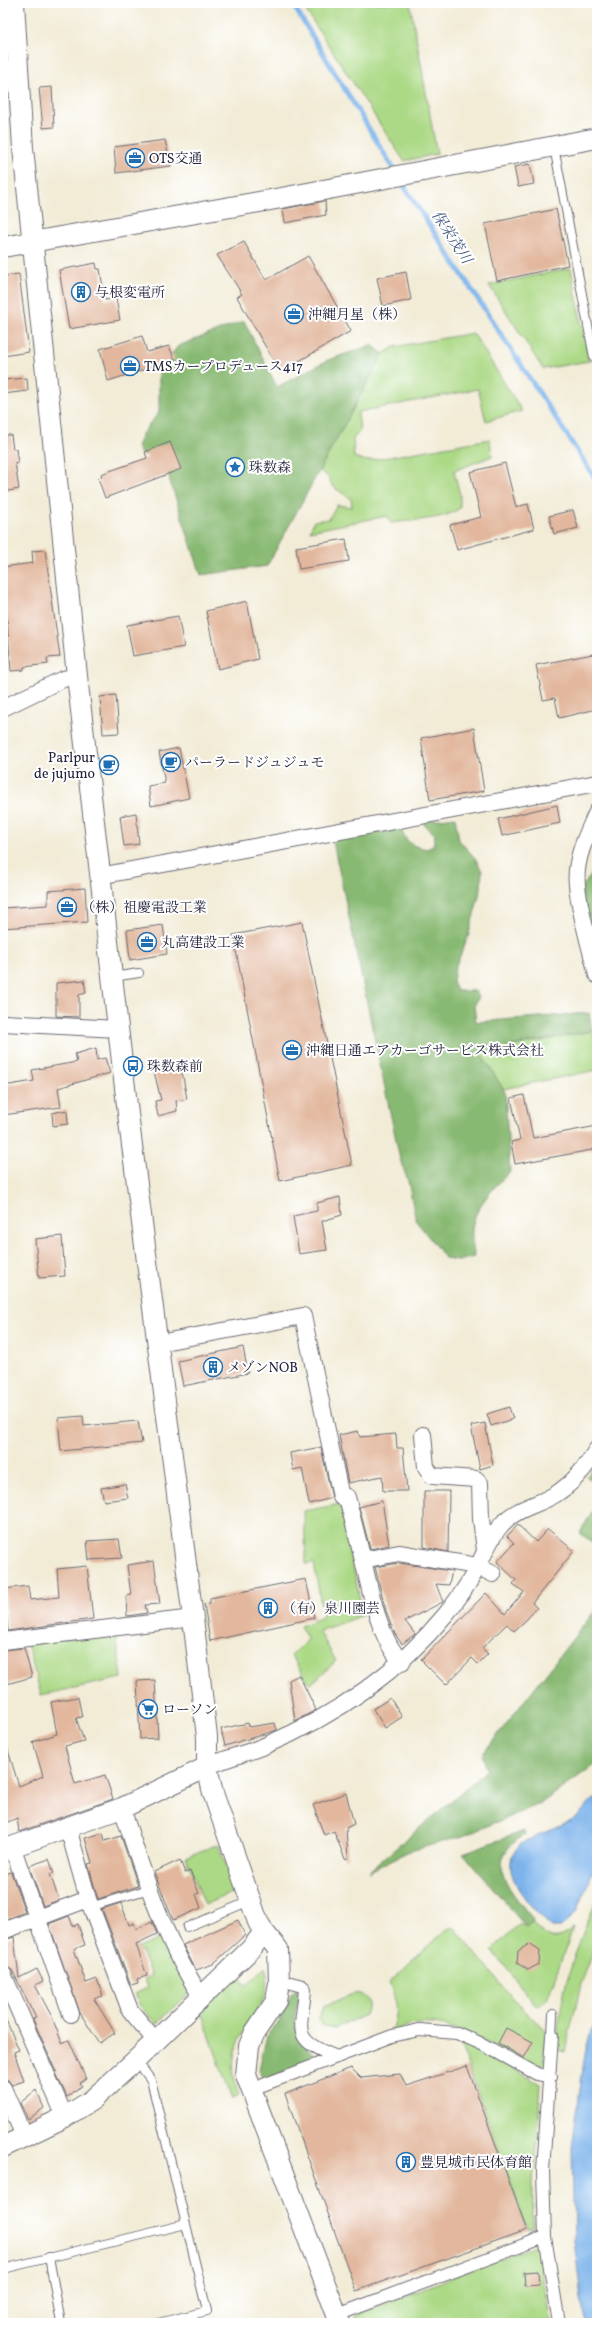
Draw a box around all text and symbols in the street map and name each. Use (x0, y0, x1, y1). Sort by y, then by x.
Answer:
office icon: OTS交通 (124, 147, 146, 169)
place label: OTS交通 (149, 150, 202, 169)
water label: 保栄茂川 (426, 207, 477, 270)
building icon: 与根変電所 (70, 281, 92, 303)
place label: 与根変電所 (95, 284, 165, 303)
office icon: 沖縄月星（株） (283, 303, 305, 325)
place label: 沖縄月星（株） (308, 306, 406, 325)
office icon: TMSカープロデュース417 (119, 355, 141, 377)
place label: TMSカープロデュース417 (144, 358, 303, 377)
place icon: 珠数森 (224, 456, 246, 478)
place label: 珠数森 (249, 459, 291, 478)
place label: Parlpur de jujumo (34, 749, 95, 784)
cafe icon: パーラードジュジュモ (160, 751, 182, 773)
cafe icon: Parlpur de jujumo (98, 754, 120, 776)
place label: パーラードジュジュモ (185, 754, 324, 773)
office icon: （株）祖慶電設工業 (56, 896, 78, 918)
place label: （株）祖慶電設工業 (81, 899, 207, 918)
office icon: 丸高建設工業 (136, 931, 158, 953)
place label: 丸高建設工業 (161, 934, 245, 953)
office icon: 沖縄日通エアカーゴサービス株式会社 (281, 1039, 303, 1061)
place label: 沖縄日通エアカーゴサービス株式会社 (306, 1042, 544, 1061)
bus stop icon: 珠数森前 (122, 1055, 144, 1077)
place label: 珠数森前 (147, 1058, 203, 1077)
building icon: メゾンNOB (202, 1356, 224, 1378)
place label: メゾンNOB (227, 1359, 298, 1378)
building icon: （有）泉川園芸 (257, 1597, 279, 1619)
place label: （有）泉川園芸 (282, 1600, 380, 1619)
supermarket icon: ローソン (137, 1698, 159, 1720)
place label: ローソン (162, 1701, 217, 1720)
building icon: 豊見城市民体育館 (395, 2151, 417, 2173)
place label: 豊見城市民体育館 (420, 2154, 532, 2173)

